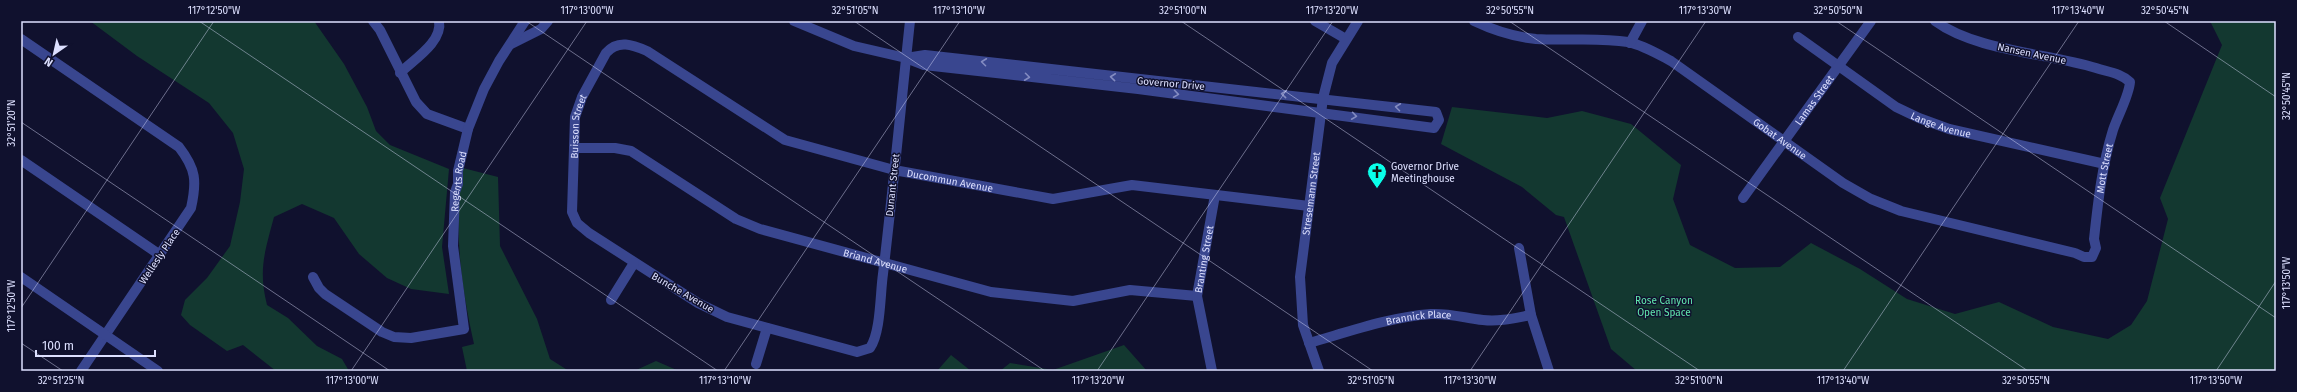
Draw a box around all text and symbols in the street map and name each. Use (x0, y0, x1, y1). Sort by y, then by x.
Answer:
text: 117°12'50"W (188, 5, 241, 17)
text: 117°13'00"W (560, 5, 614, 17)
text: 32°51'05"N (831, 5, 879, 17)
text: 117°13'10"W (933, 5, 986, 17)
text: 32°51'00"N (1159, 5, 1207, 17)
text: 117°13'20"W (1306, 5, 1359, 17)
text: 32°50'55"N (1486, 5, 1534, 17)
text: 117°13'30"W (1679, 5, 1732, 17)
text: 32°50'50"N (1813, 5, 1863, 17)
text: 117°13'40"W (2052, 5, 2105, 17)
text: 32°50'45"N (2141, 5, 2189, 17)
north arrow (34, 34, 74, 74)
street label: Nansen Avenue (1996, 41, 2067, 67)
text: N (42, 54, 55, 69)
one-way arrow (981, 58, 987, 67)
text: 32°50'45"N (2281, 72, 2293, 120)
one-way arrow (1024, 73, 1030, 82)
one-way arrow (1110, 73, 1116, 82)
street label: Lamas Street (1793, 73, 1837, 128)
street label: Governor Drive (1137, 75, 1205, 93)
one-way arrow (1173, 90, 1179, 99)
one-way arrow (1281, 90, 1287, 99)
street label: Buisson Street (569, 92, 590, 159)
text: 32°51'20"N (6, 99, 18, 147)
one-way arrow (1394, 103, 1401, 112)
street label: Lange Avenue (1909, 110, 1972, 141)
one-way arrow (1351, 111, 1357, 120)
street label: Gobat Avenue (1750, 116, 1809, 162)
street label: Mott Street (2095, 142, 2116, 194)
street label: Regents Road (449, 150, 470, 212)
street label: Stresemann Street (1300, 151, 1323, 236)
street label: Dunant Street (884, 153, 902, 217)
church icon: Governor Drive Meetinghouse (1366, 161, 1388, 189)
place label: Governor Drive Meetinghouse (1391, 161, 1459, 185)
street label: Ducommun Avenue (906, 167, 994, 195)
street label: Branting Street (1193, 224, 1217, 294)
street label: Wellesly Place (137, 227, 183, 286)
street label: Briand Avenue (842, 247, 909, 276)
text: 117°13'50"W (2281, 256, 2293, 309)
street label: Bunche Avenue (649, 270, 716, 315)
text: 117°12'50"W (6, 279, 18, 332)
park label: Rose Canyon Open Space (1635, 295, 1693, 319)
street label: Brannick Place (1385, 309, 1452, 328)
scale bar (36, 332, 155, 358)
text: 100 m (42, 339, 74, 353)
text: 32°51'25"N (38, 375, 84, 387)
text: 117°13'00"W (325, 375, 379, 387)
text: 117°13'10"W (699, 375, 752, 387)
text: 117°13'20"W (1072, 375, 1125, 387)
text: 32°51'05"N (1347, 375, 1395, 387)
text: 117°13'30"W (1444, 375, 1497, 387)
text: 32°51'00"N (1675, 375, 1723, 387)
text: 117°13'40"W (1817, 375, 1870, 387)
text: 32°50'55"N (2002, 375, 2050, 387)
text: 117°13'50"W (2190, 375, 2243, 387)

